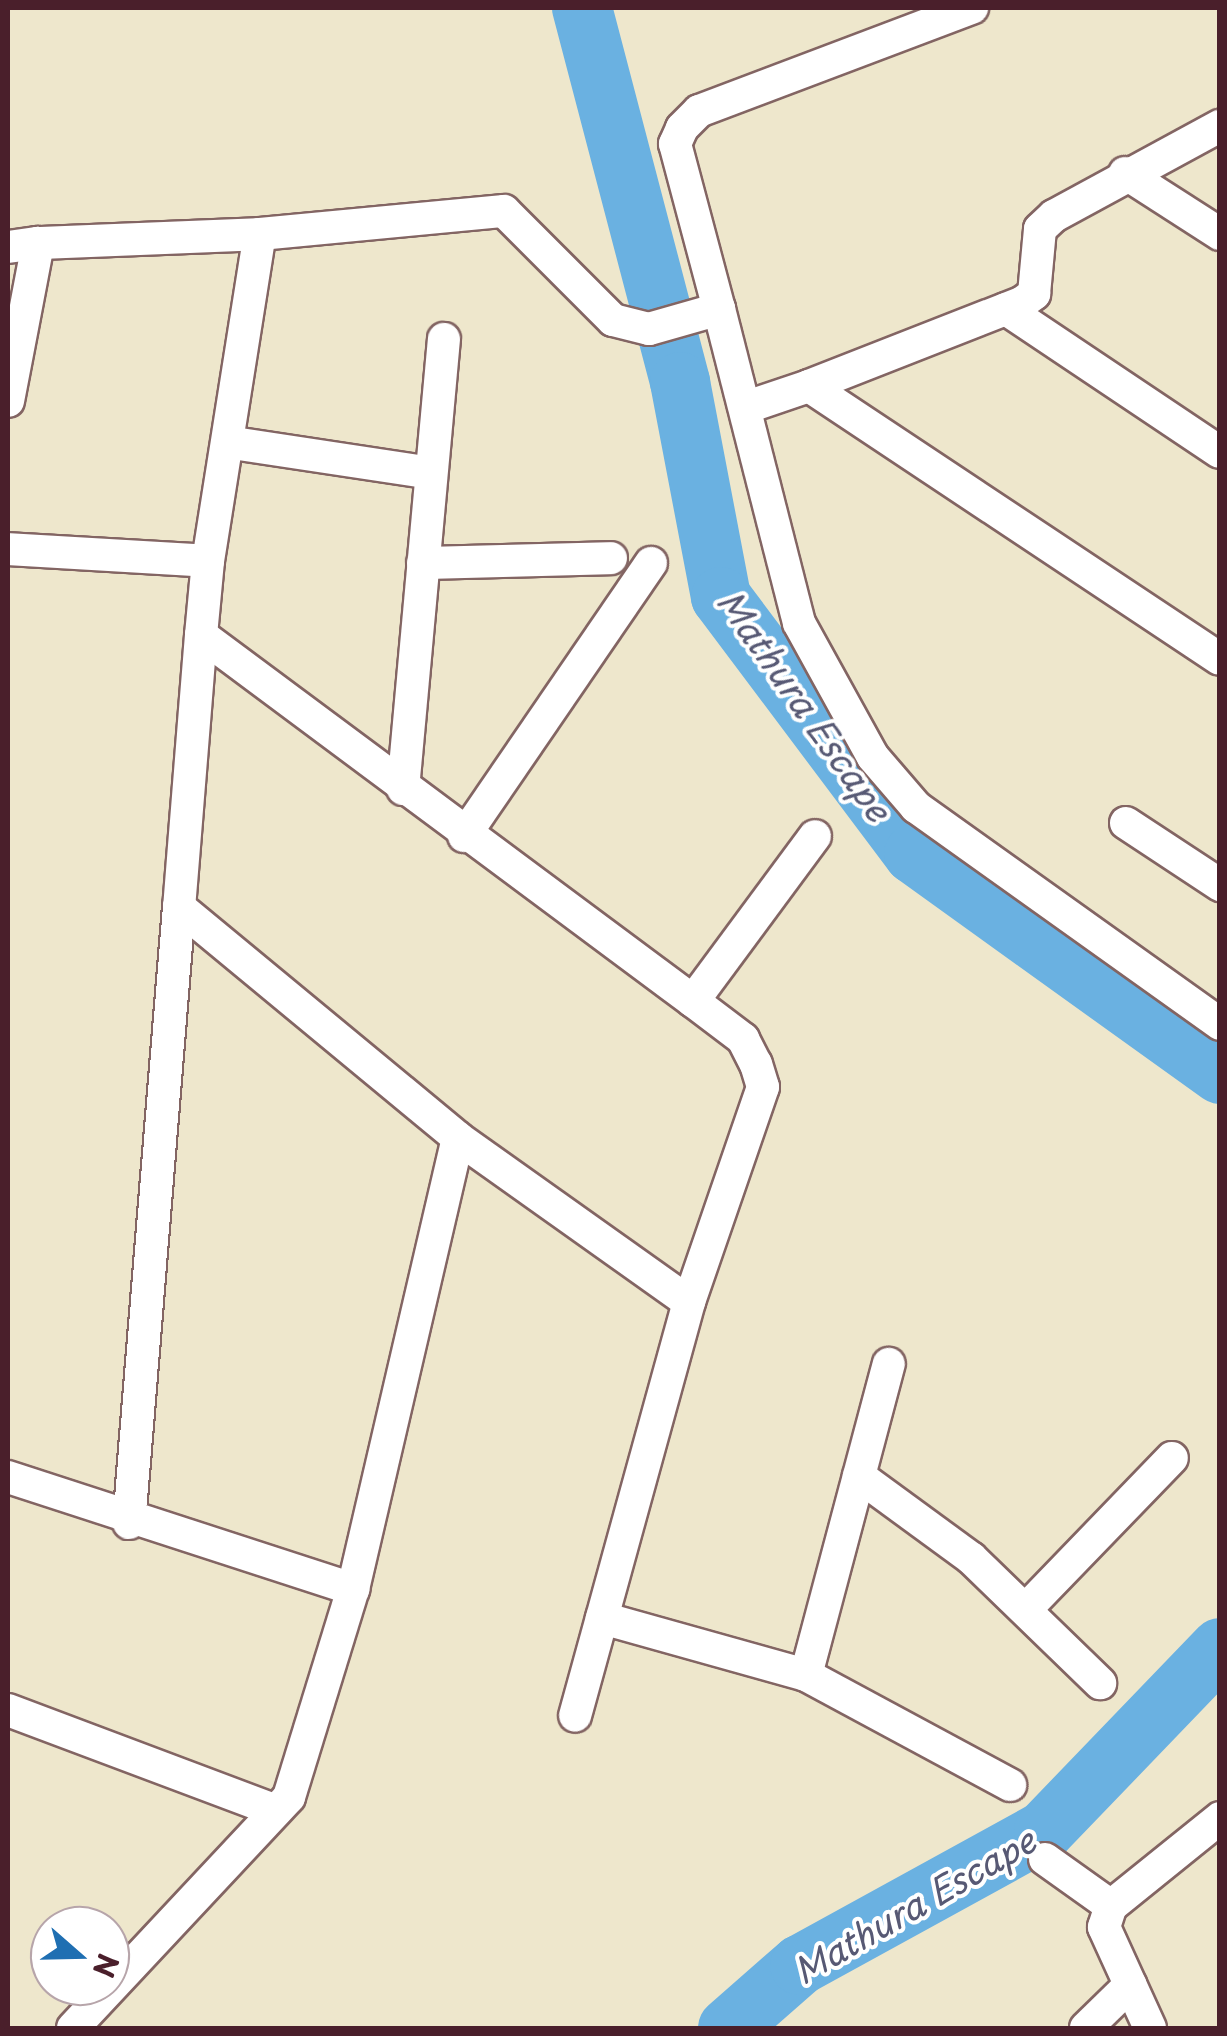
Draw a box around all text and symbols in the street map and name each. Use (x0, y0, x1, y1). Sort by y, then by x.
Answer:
water label: Mathura Escape (710, 581, 900, 829)
water label: Mathura Escape (785, 1819, 1043, 1991)
north arrow (30, 1906, 130, 2006)
text: N (83, 1948, 131, 1984)

